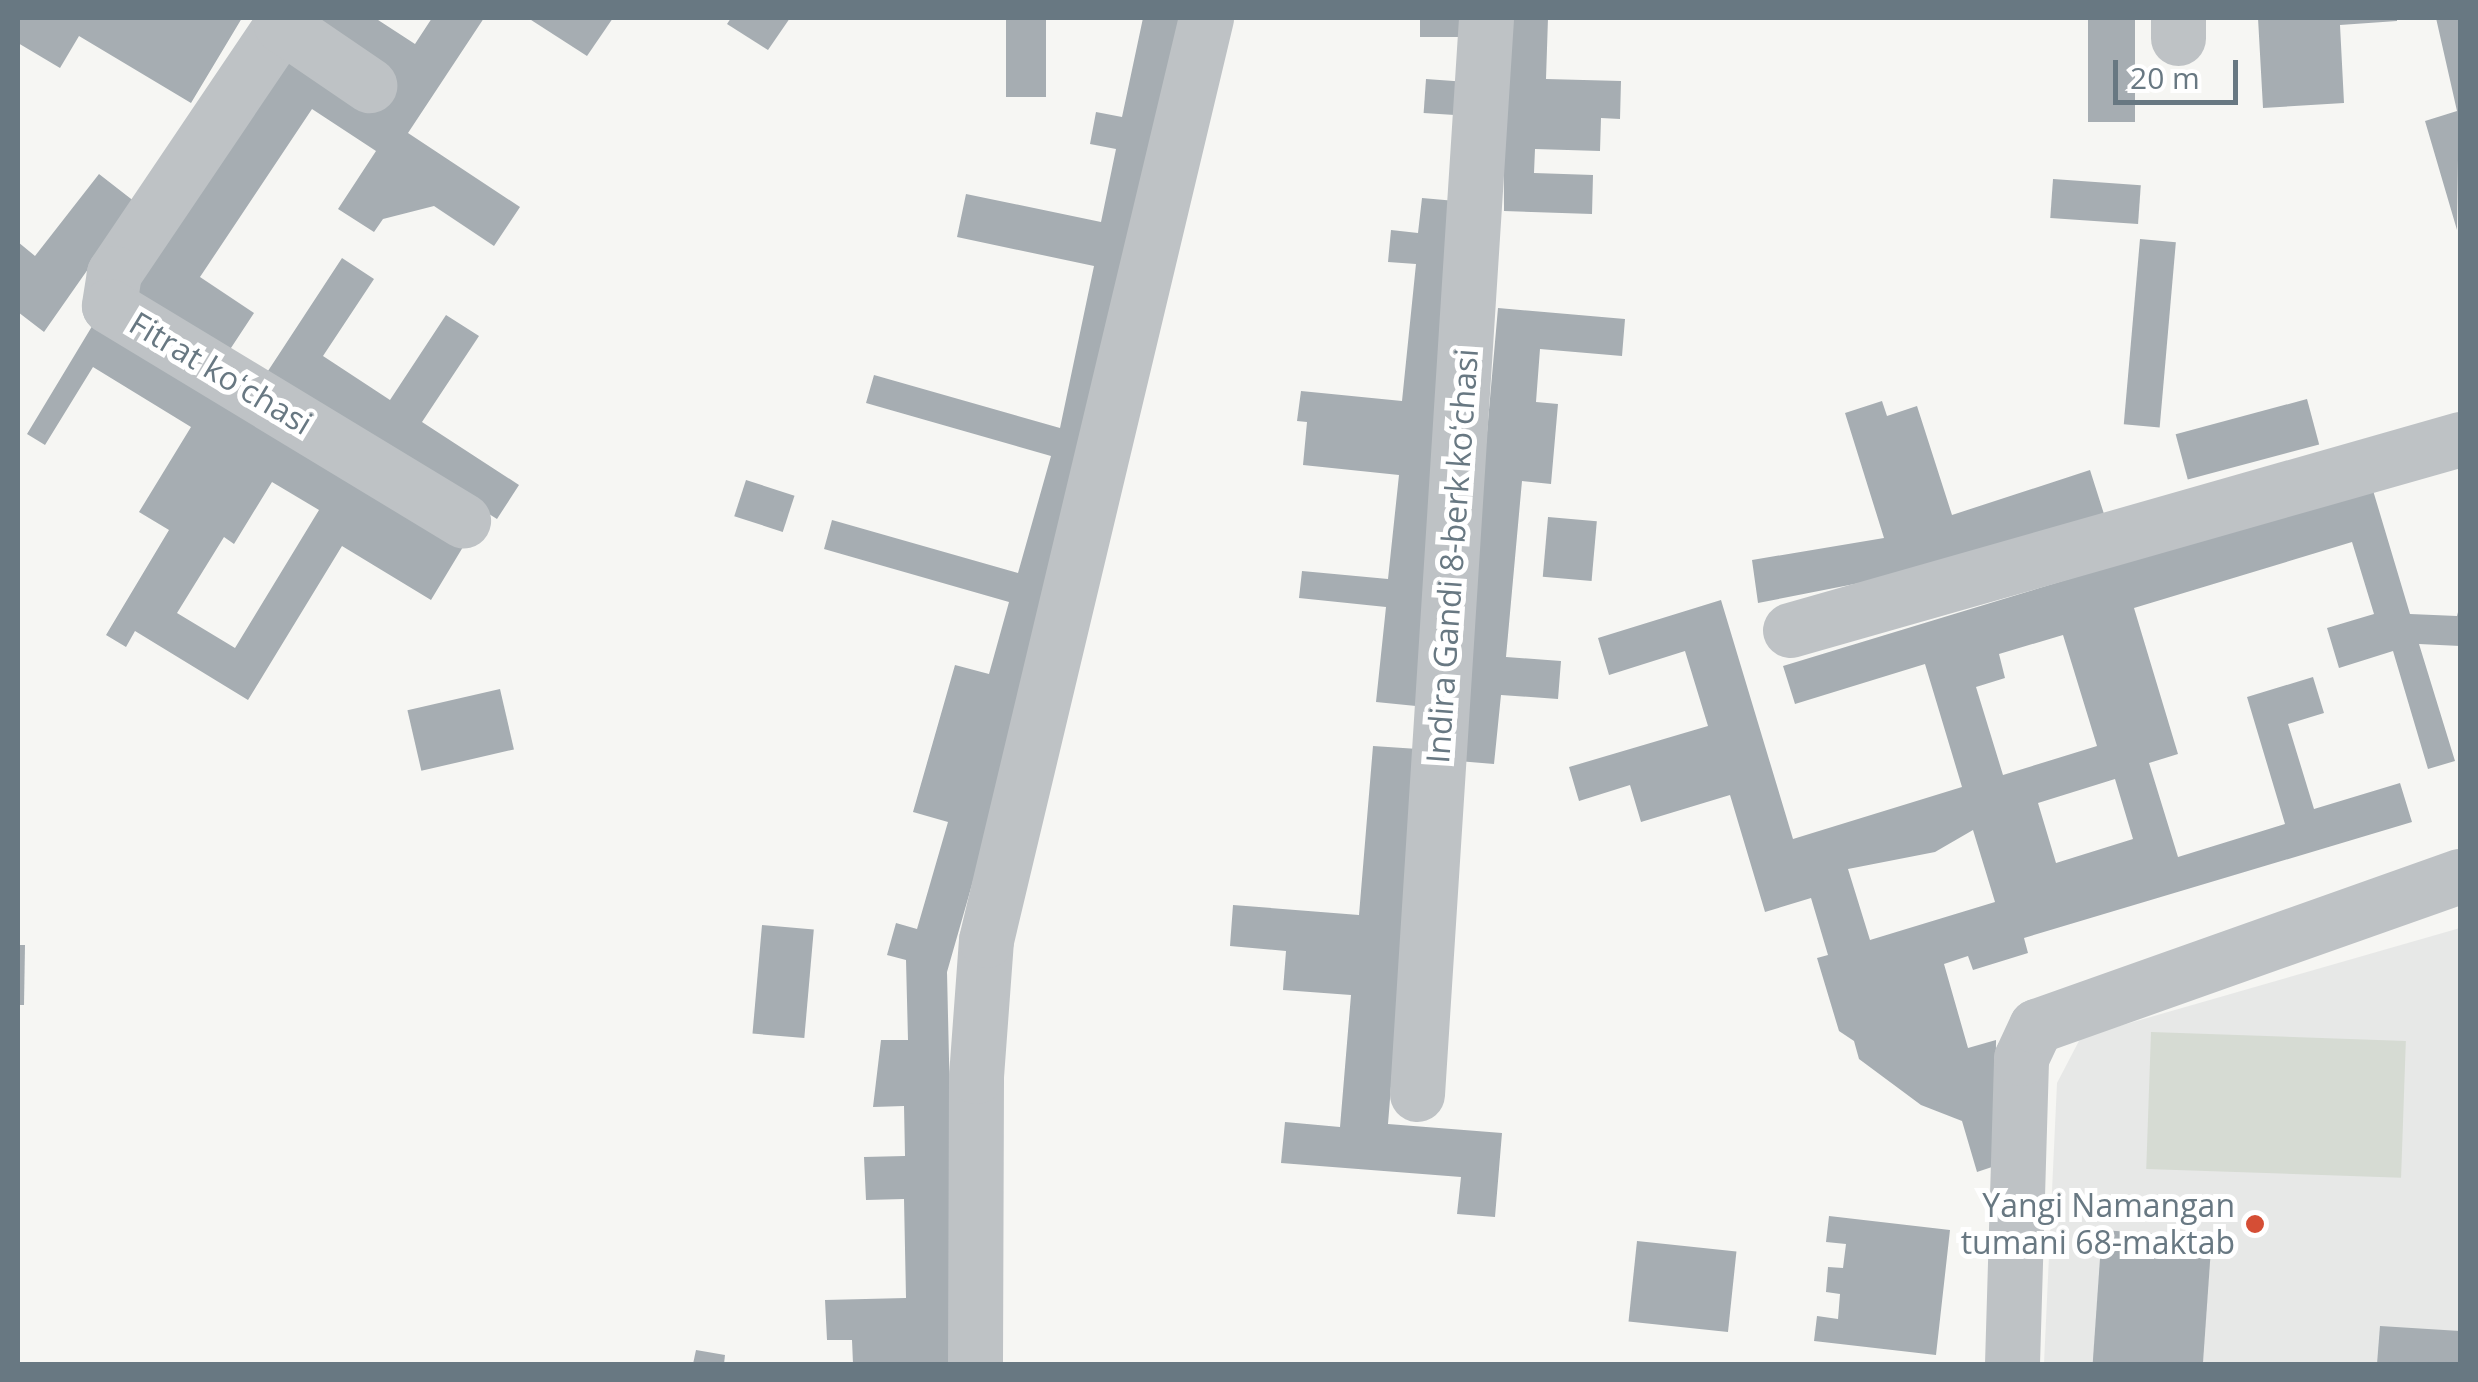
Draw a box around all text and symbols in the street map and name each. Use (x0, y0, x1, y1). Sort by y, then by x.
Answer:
scale bar (2118, 40, 2243, 102)
text: 20 m (2130, 57, 2200, 98)
street label: Fitrat koʻchasi (123, 304, 319, 442)
street label: Indira Gandi 8-berk koʻchasi (1418, 347, 1486, 765)
place label: Yangi Namangan tumani 68-maktab (1961, 1187, 2235, 1262)
marker: Yangi Namangan tumani 68-maktab (2244, 1213, 2266, 1235)

